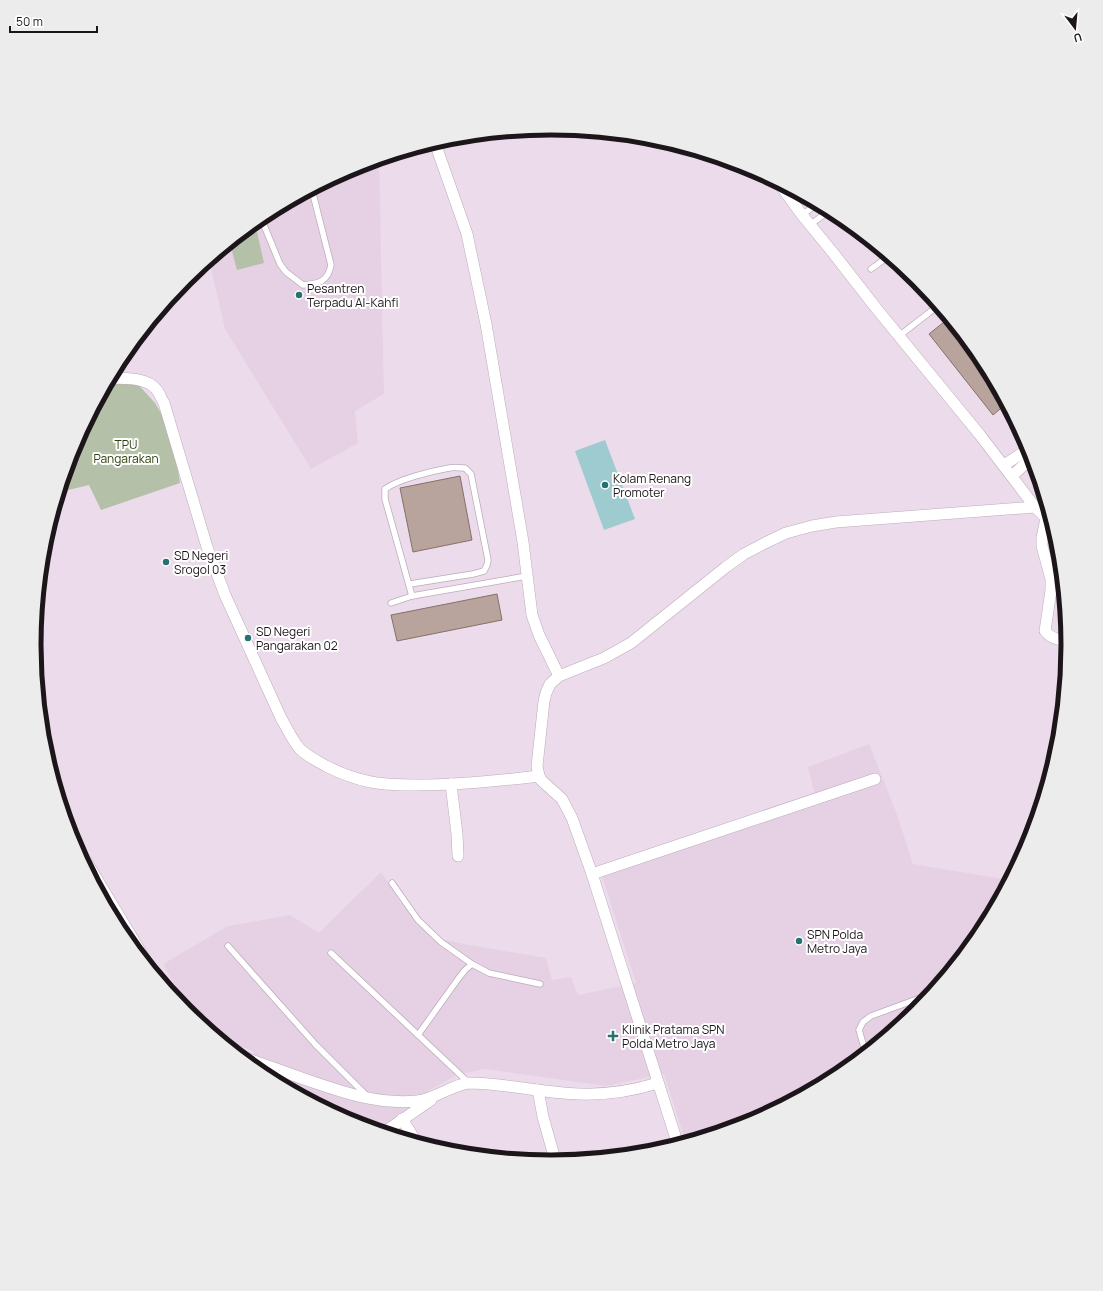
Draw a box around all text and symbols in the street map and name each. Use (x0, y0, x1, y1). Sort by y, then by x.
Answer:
scale bar (10, 8, 97, 34)
north arrow (1055, 8, 1095, 48)
text: 50 m (16, 13, 43, 30)
text: U (1072, 30, 1084, 46)
place label: Pesantren Terpadu Al-Kahfi (307, 280, 399, 311)
marker: Pesantren Terpadu Al-Kahfi (294, 290, 304, 300)
park label: TPU Pangarakan (93, 436, 159, 467)
place label: Kolam Renang Promoter (613, 470, 691, 501)
marker: Kolam Renang Promoter (600, 480, 610, 490)
place label: SD Negeri Srogol 03 (174, 547, 228, 578)
marker: SD Negeri Srogol 03 (161, 557, 171, 567)
place label: SD Negeri Pangarakan 02 (256, 623, 338, 654)
marker: SD Negeri Pangarakan 02 (243, 633, 253, 643)
place label: SPN Polda Metro Jaya (807, 926, 867, 957)
marker: SPN Polda Metro Jaya (794, 936, 804, 946)
place label: Klinik Pratama SPN Polda Metro Jaya (622, 1021, 725, 1052)
marker: Klinik Pratama SPN Polda Metro Jaya (607, 1030, 619, 1042)

